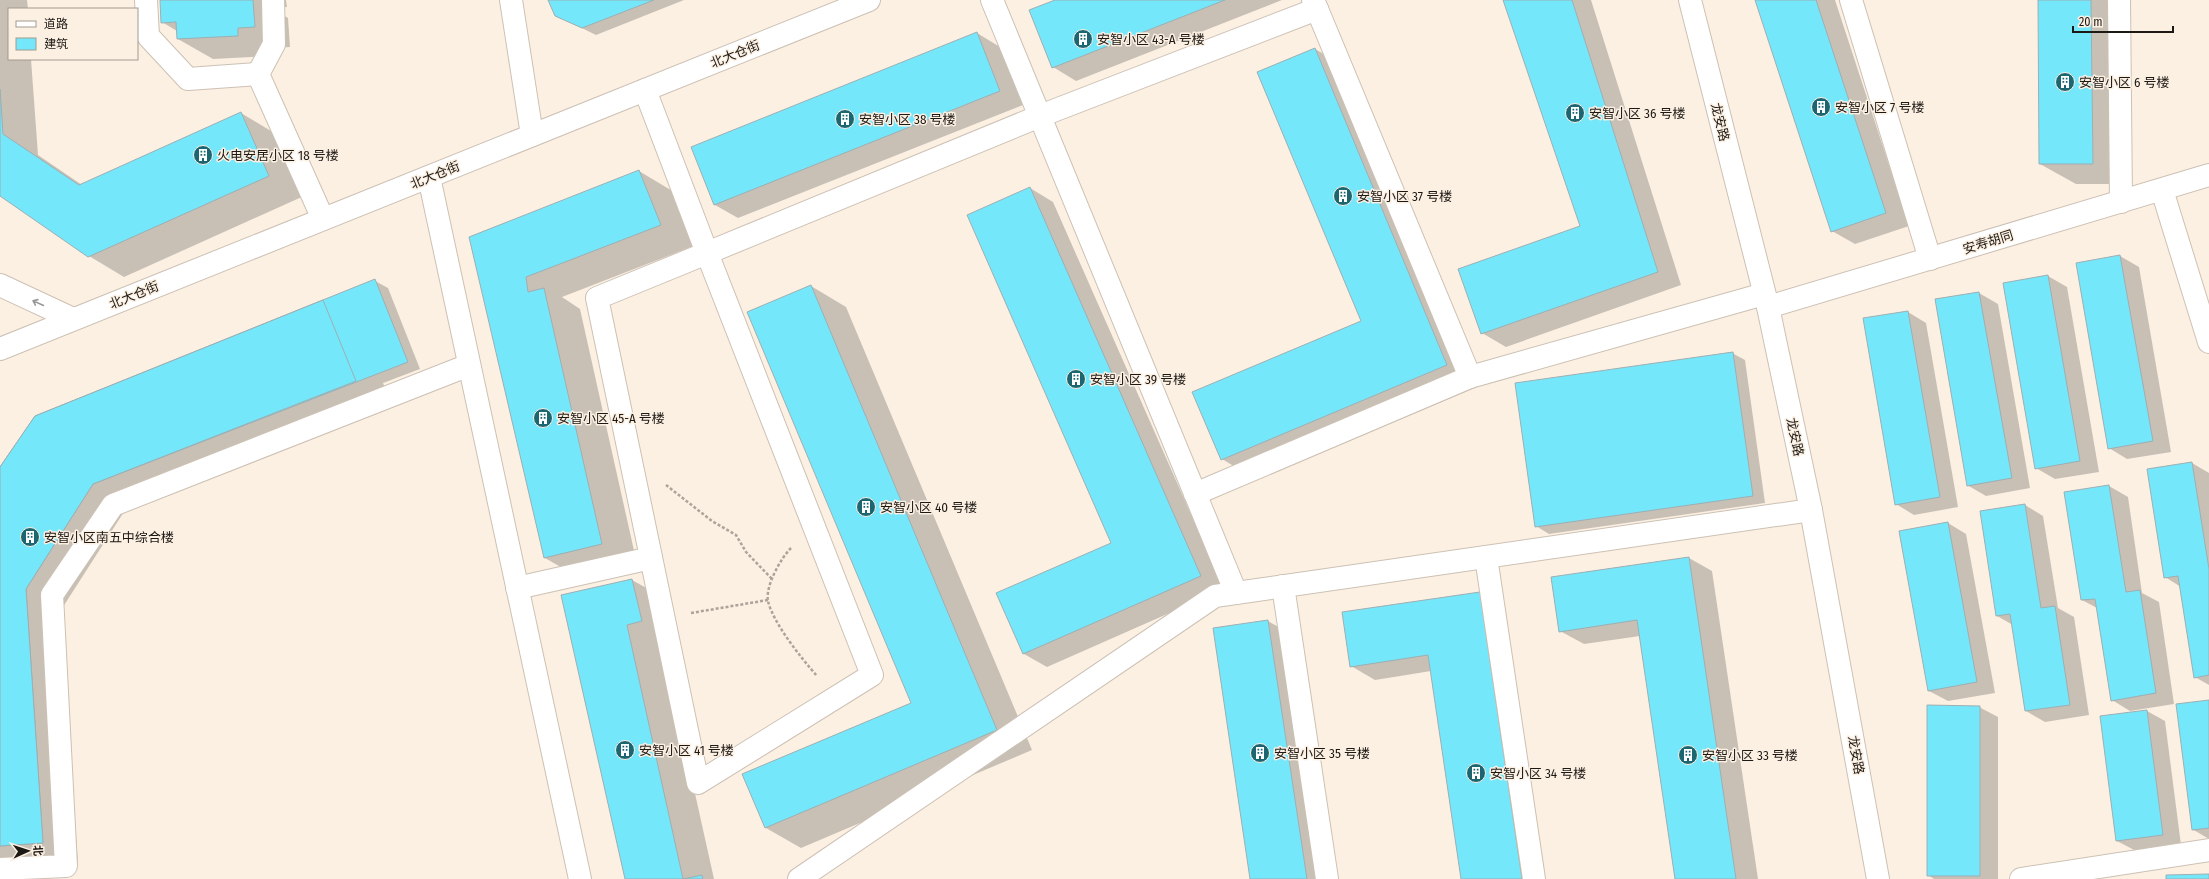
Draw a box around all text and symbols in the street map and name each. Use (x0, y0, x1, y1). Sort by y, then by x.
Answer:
legend (8, 8, 138, 60)
scale bar (2073, 8, 2173, 34)
text: 20 m (2079, 15, 2103, 29)
text: 道路 (44, 17, 68, 31)
building icon: 安智小区 43-A 号楼 (1072, 28, 1094, 50)
place label: 安智小区 43-A 号楼 (1097, 32, 1205, 47)
text: 建筑 (44, 37, 68, 51)
street label: 北大仓街 (708, 37, 762, 71)
building icon: 安智小区 6 号楼 (2054, 71, 2076, 93)
place label: 安智小区 6 号楼 (2079, 75, 2170, 90)
building icon: 安智小区 7 号楼 (1810, 96, 1832, 118)
place label: 安智小区 7 号楼 (1835, 100, 1924, 115)
street label: 龙安路 (1708, 101, 1732, 143)
building icon: 安智小区 36 号楼 (1564, 102, 1586, 124)
place label: 安智小区 36 号楼 (1589, 106, 1685, 121)
building icon: 安智小区 38 号楼 (834, 108, 856, 130)
place label: 安智小区 38 号楼 (859, 112, 955, 127)
building icon: 火电安居小区 18 号楼 (192, 144, 214, 166)
place label: 火电安居小区 18 号楼 (217, 148, 339, 163)
street label: 北大仓街 (408, 158, 462, 192)
building icon: 安智小区 37 号楼 (1332, 185, 1354, 207)
place label: 安智小区 37 号楼 (1357, 189, 1452, 204)
street label: 安寿胡同 (1961, 227, 2015, 257)
street label: 北大仓街 (107, 278, 161, 312)
one-way arrow (32, 299, 44, 306)
building icon: 安智小区 39 号楼 (1065, 368, 1087, 390)
place label: 安智小区 39 号楼 (1090, 372, 1186, 387)
building icon: 安智小区 45-A 号楼 (532, 407, 554, 429)
place label: 安智小区 45-A 号楼 (557, 411, 665, 426)
street label: 龙安路 (1784, 416, 1806, 458)
building icon: 安智小区 40 号楼 (855, 496, 877, 518)
place label: 安智小区 40 号楼 (880, 500, 977, 515)
building icon: 安智小区南五中综合楼 (19, 526, 41, 548)
place label: 安智小区南五中综合楼 (44, 530, 174, 545)
street label: 龙安路 (1845, 734, 1867, 776)
building icon: 安智小区 41 号楼 (614, 739, 636, 761)
building icon: 安智小区 35 号楼 (1249, 742, 1271, 764)
place label: 安智小区 41 号楼 (639, 743, 734, 758)
building icon: 安智小区 33 号楼 (1677, 744, 1699, 766)
place label: 安智小区 35 号楼 (1274, 746, 1370, 761)
place label: 安智小区 33 号楼 (1702, 748, 1798, 763)
building icon: 安智小区 34 号楼 (1465, 762, 1487, 784)
place label: 安智小区 34 号楼 (1490, 766, 1586, 781)
north arrow (8, 831, 48, 871)
text: 北 (31, 845, 44, 856)

